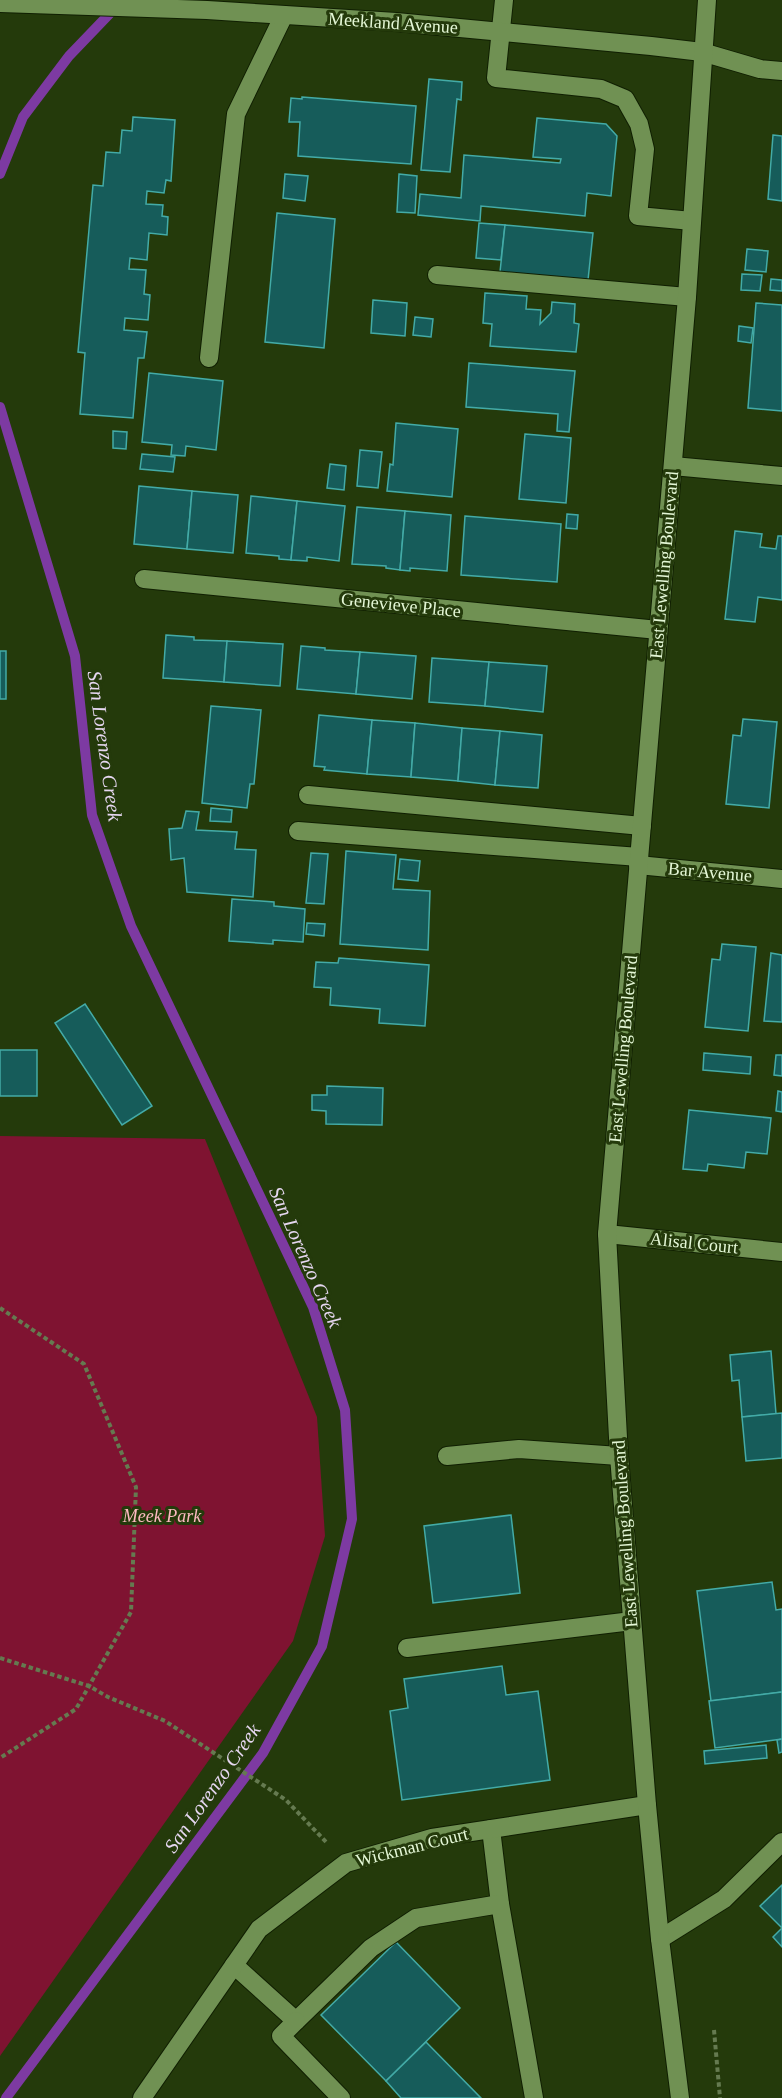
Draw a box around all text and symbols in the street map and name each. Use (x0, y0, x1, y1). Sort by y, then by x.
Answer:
street label: Meekland Avenue (327, 8, 459, 38)
street label: East Lewelling Boulevard (646, 471, 682, 659)
street label: Genevieve Place (340, 589, 462, 621)
water label: San Lorenzo Creek (84, 669, 127, 824)
street label: Bar Avenue (667, 858, 753, 886)
street label: East Lewelling Boulevard (605, 955, 641, 1143)
water label: San Lorenzo Creek (265, 1183, 347, 1332)
street label: Alisal Court (649, 1228, 739, 1258)
street label: East Lewelling Boulevard (608, 1440, 642, 1628)
park label: Meek Park (122, 1506, 202, 1526)
water label: San Lorenzo Creek (159, 1719, 265, 1857)
street label: Wickman Court (354, 1823, 470, 1871)

